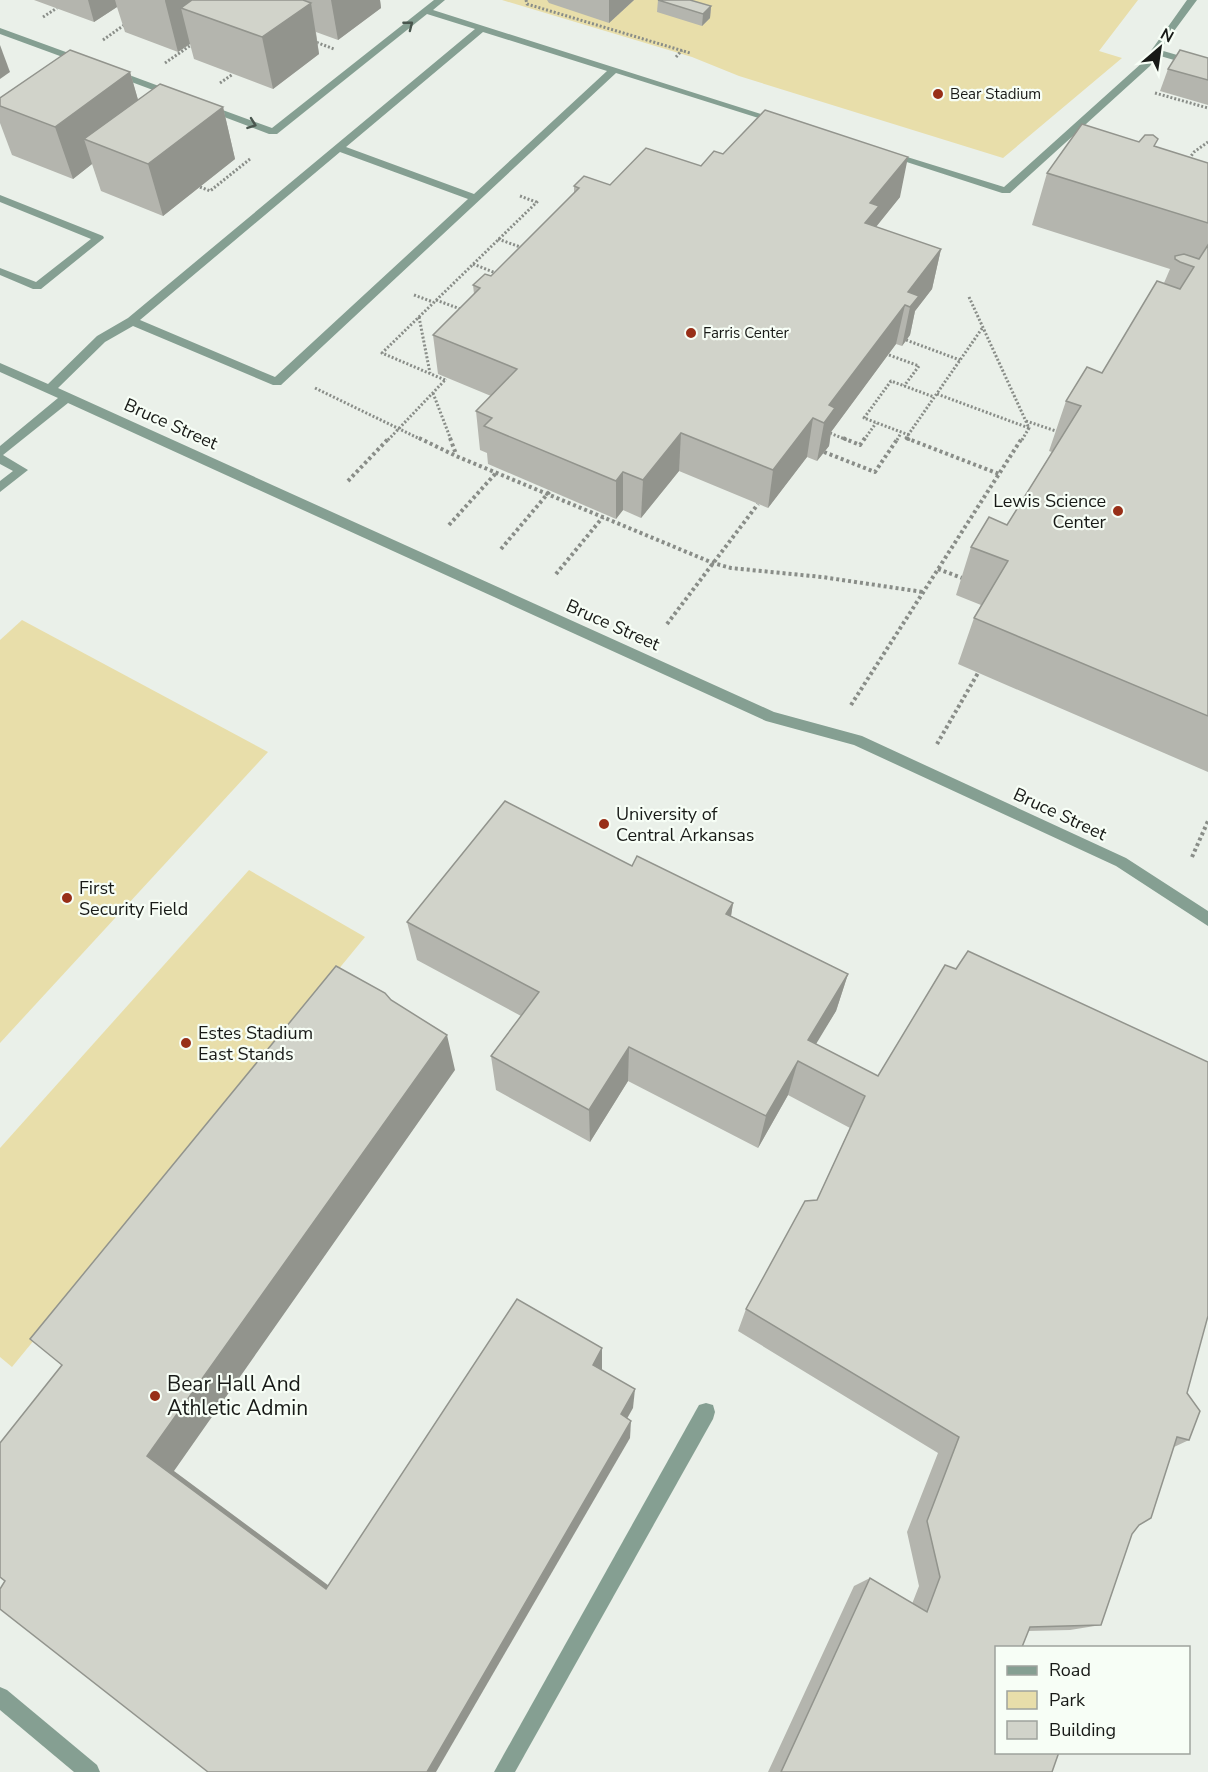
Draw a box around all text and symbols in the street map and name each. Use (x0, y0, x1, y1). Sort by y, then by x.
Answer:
north arrow (1130, 18, 1190, 78)
one-way arrow (402, 21, 413, 32)
text: N (1156, 23, 1177, 48)
place label: Bear Stadium (950, 84, 1041, 104)
marker: Bear Stadium (931, 87, 945, 101)
one-way arrow (246, 117, 257, 129)
place label: Farris Center (703, 323, 789, 343)
marker: Farris Center (684, 326, 698, 340)
street label: Bruce Street (120, 393, 222, 456)
place label: Lewis Science Center (993, 489, 1107, 534)
marker: Lewis Science Center (1111, 504, 1125, 518)
street label: Bruce Street (562, 594, 664, 657)
street label: Bruce Street (1010, 782, 1111, 846)
place label: University of Central Arkansas (616, 802, 755, 847)
marker: University of Central Arkansas (597, 817, 611, 831)
place label: First Security Field (79, 876, 188, 921)
marker: First Security Field (60, 891, 74, 905)
place label: Estes Stadium East Stands (198, 1021, 313, 1066)
marker: Estes Stadium East Stands (179, 1036, 193, 1050)
place label: Bear Hall And Athletic Admin (167, 1370, 308, 1422)
marker: Bear Hall And Athletic Admin (148, 1389, 162, 1403)
legend (995, 1646, 1190, 1754)
text: Road (1049, 1658, 1091, 1682)
text: Park (1049, 1688, 1086, 1712)
text: Building (1049, 1718, 1116, 1742)

